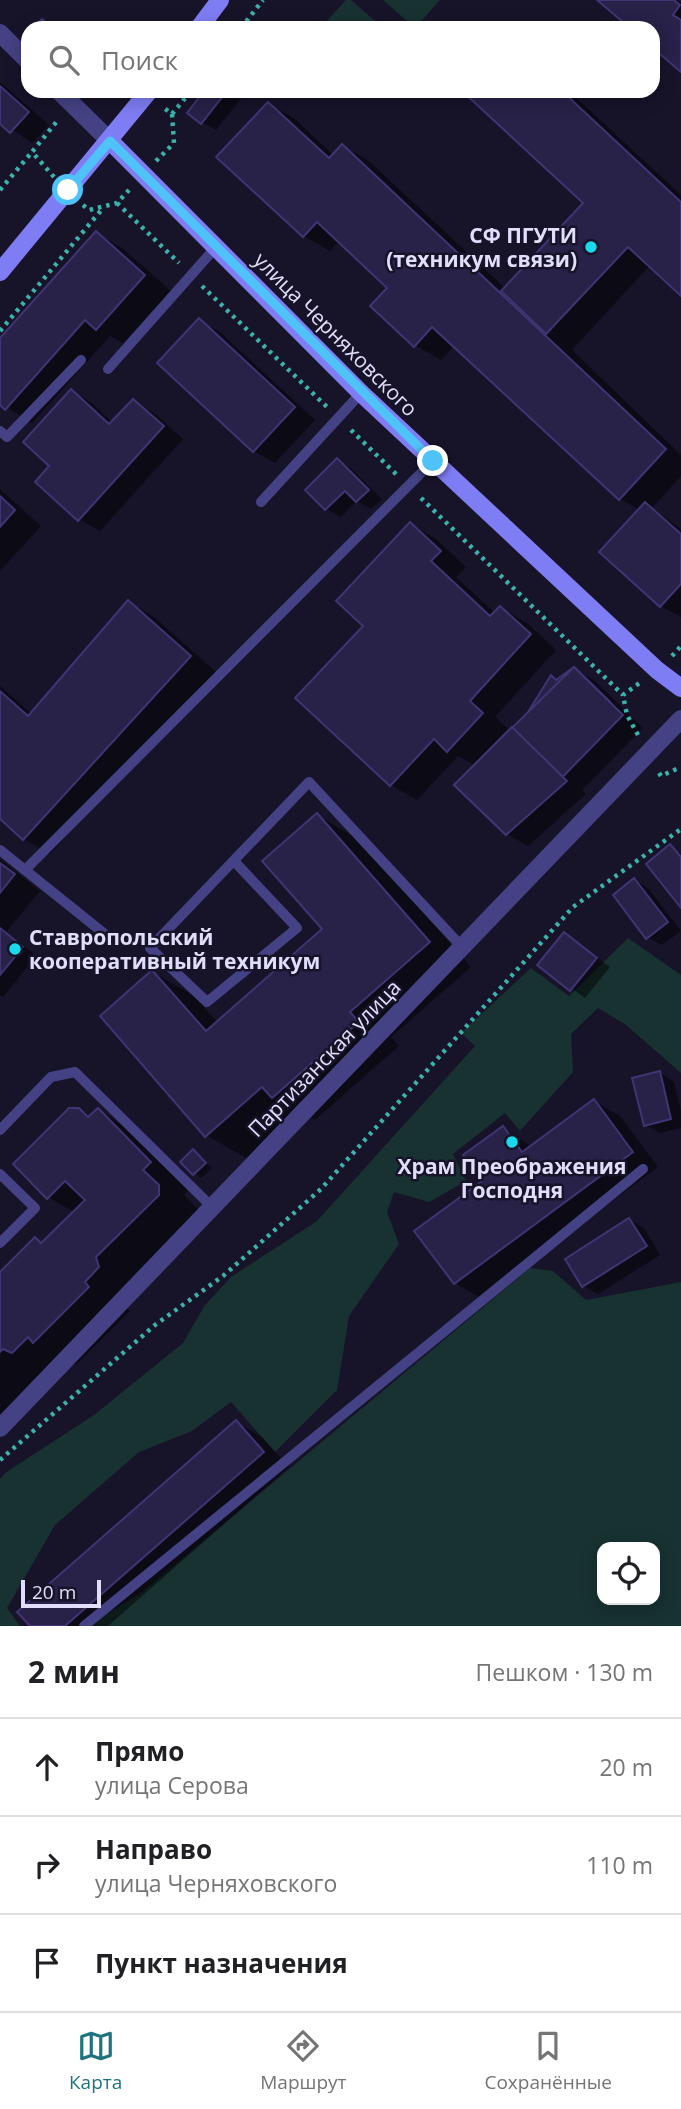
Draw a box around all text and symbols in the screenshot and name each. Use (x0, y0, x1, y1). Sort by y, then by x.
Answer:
search box (21, 21, 660, 98)
icon: search (45, 41, 83, 79)
text: Поиск (101, 42, 178, 78)
route start (52, 174, 83, 205)
place label: СФ ПГУТИ (техникум связи) (386, 221, 577, 273)
marker: СФ ПГУТИ (техникум связи) (583, 239, 599, 255)
street label: улица Черняховского (248, 246, 424, 422)
route end (417, 445, 448, 476)
place label: Ставропольский кооперативный техникум (29, 923, 320, 975)
marker: Ставропольский кооперативный техникум (7, 941, 23, 957)
street label: Партизанская улица (242, 973, 406, 1143)
marker: Храм Преображения Господня (504, 1134, 520, 1150)
place label: Храм Преображения Господня (398, 1152, 626, 1204)
map controls (597, 1542, 660, 1605)
button: locate (597, 1542, 660, 1605)
scale bar (21, 1577, 102, 1609)
text: 20 m (32, 1579, 76, 1605)
text: 2 мин (28, 1651, 120, 1692)
text: Пешком · 130 m (476, 1656, 653, 1688)
text: Прямо (95, 1733, 184, 1769)
icon: ahead (28, 1748, 66, 1786)
text: 20 m (599, 1751, 653, 1783)
text: улица Серова (95, 1769, 249, 1801)
text: Направо (95, 1831, 212, 1867)
icon: right (28, 1846, 66, 1884)
text: 110 m (586, 1849, 653, 1881)
text: улица Черняховского (95, 1867, 337, 1899)
icon: arrive (28, 1944, 66, 1982)
text: Пункт назначения (95, 1945, 348, 1981)
tab: Карта (69, 2027, 122, 2095)
tab: Маршрут (260, 2027, 347, 2095)
tab: Сохранённые (484, 2027, 612, 2095)

